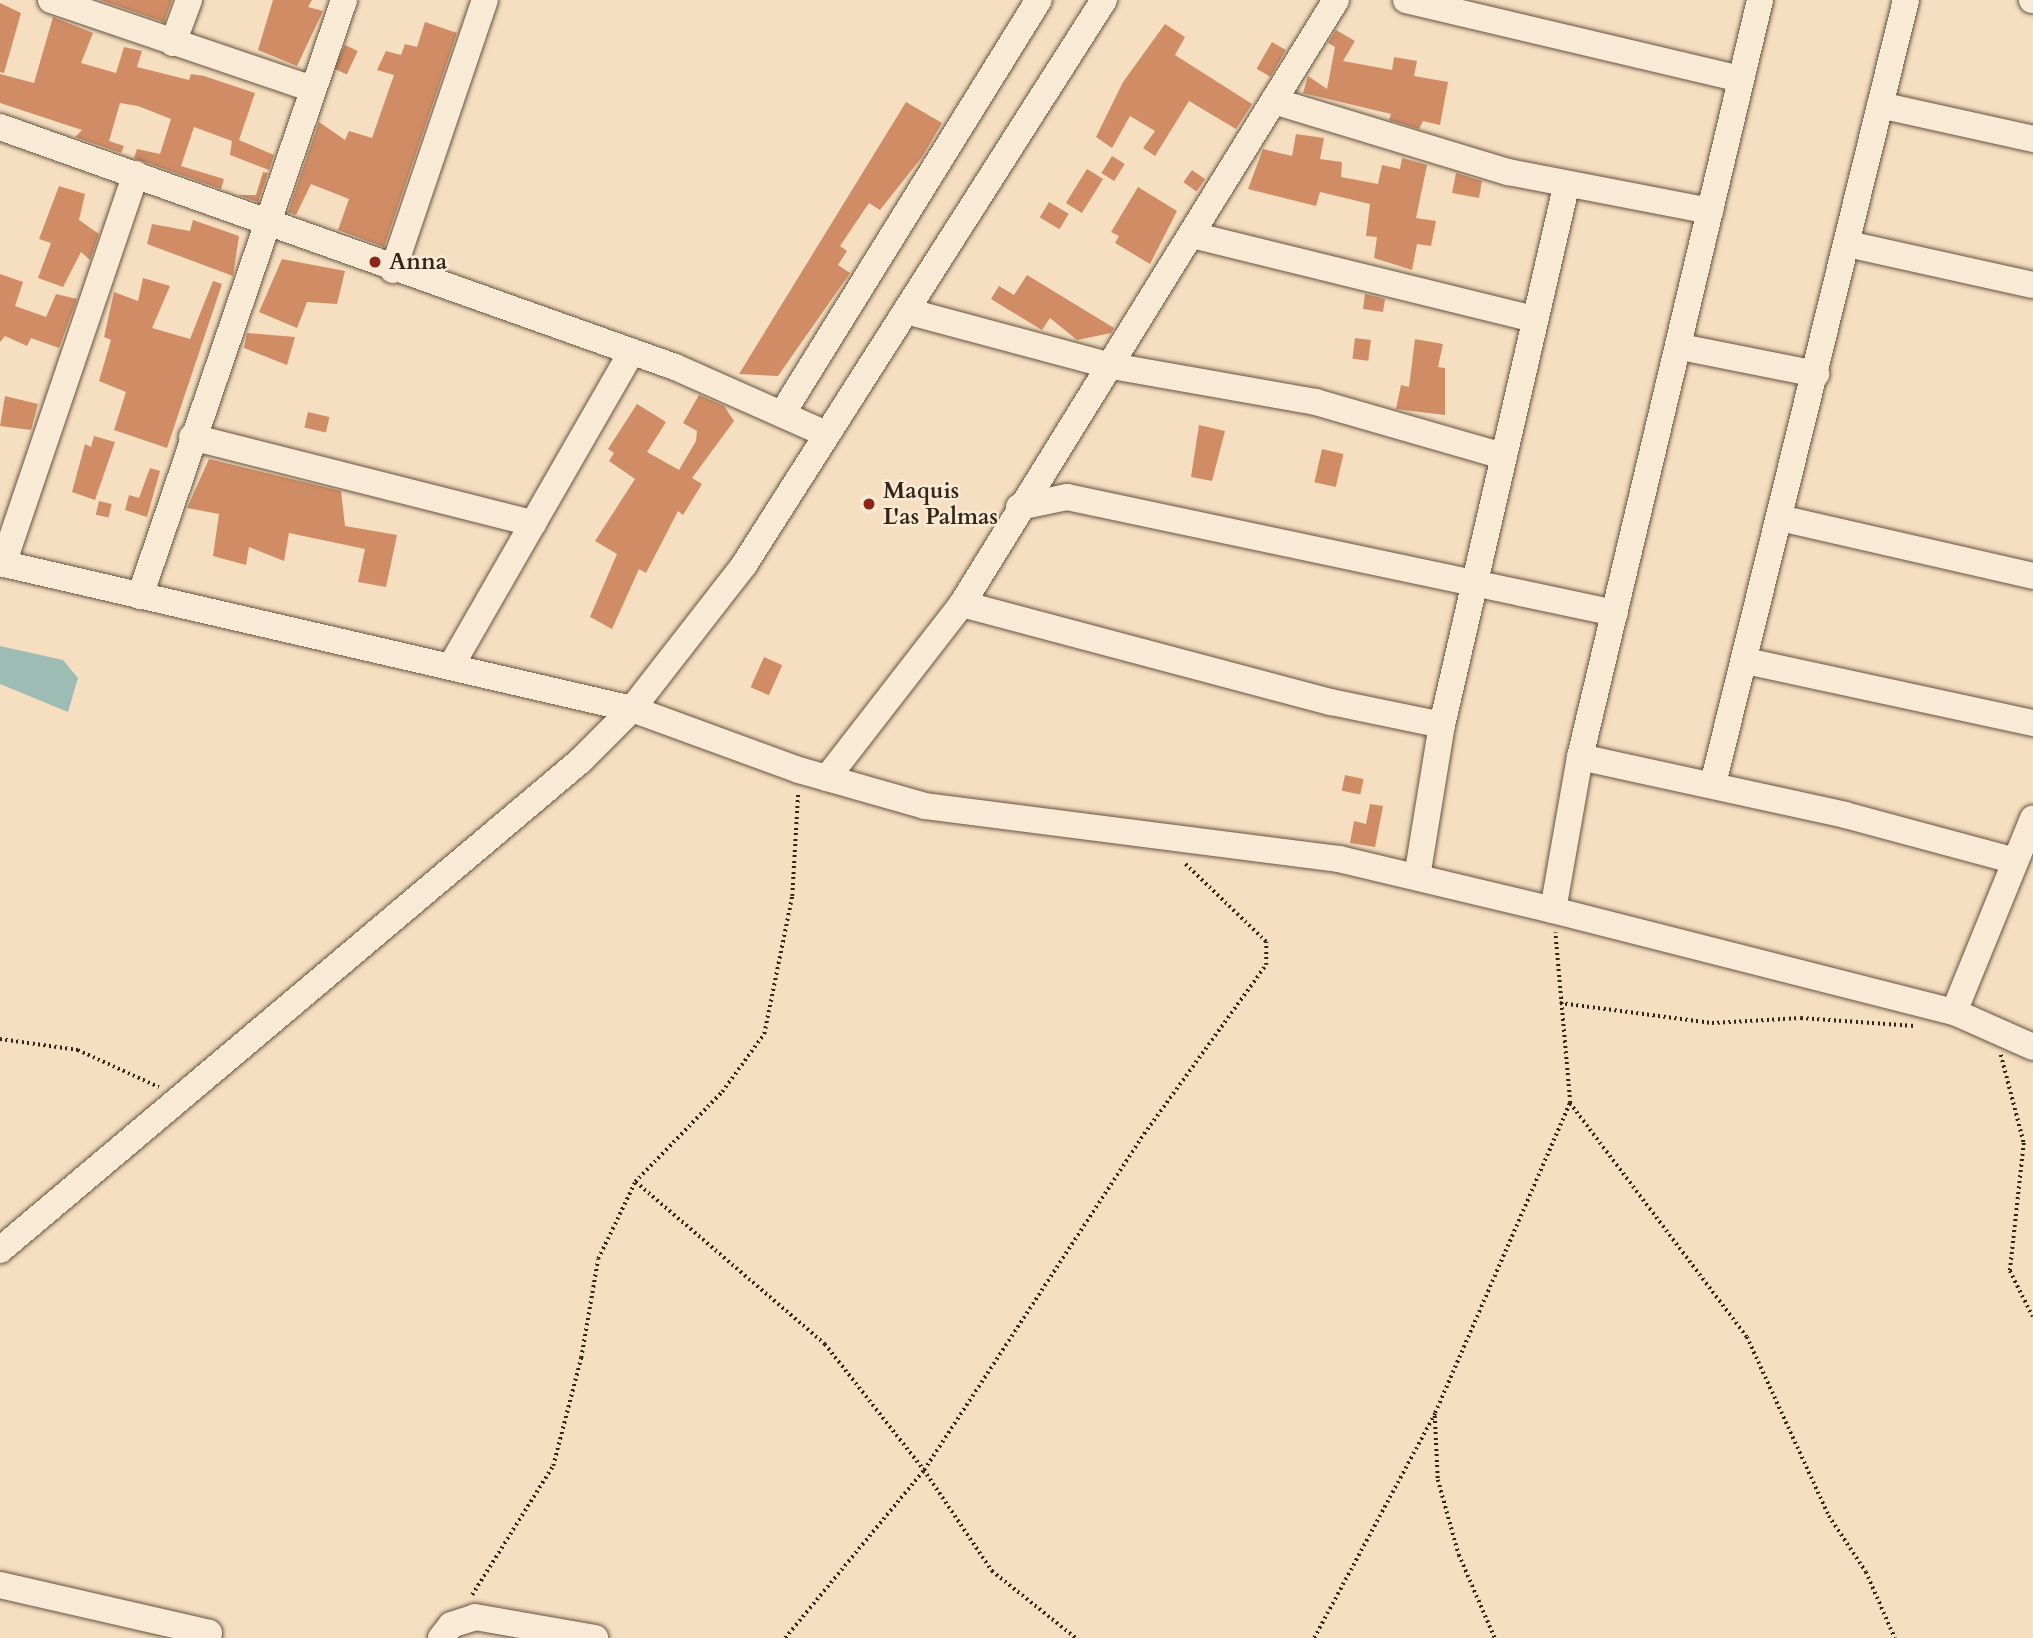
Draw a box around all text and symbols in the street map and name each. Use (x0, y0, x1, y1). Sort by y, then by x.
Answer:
place label: Anna (389, 248, 447, 276)
marker: Anna (367, 254, 383, 270)
place label: Maquis L'as Palmas (883, 477, 998, 531)
marker: Maquis L'as Palmas (861, 496, 877, 512)

